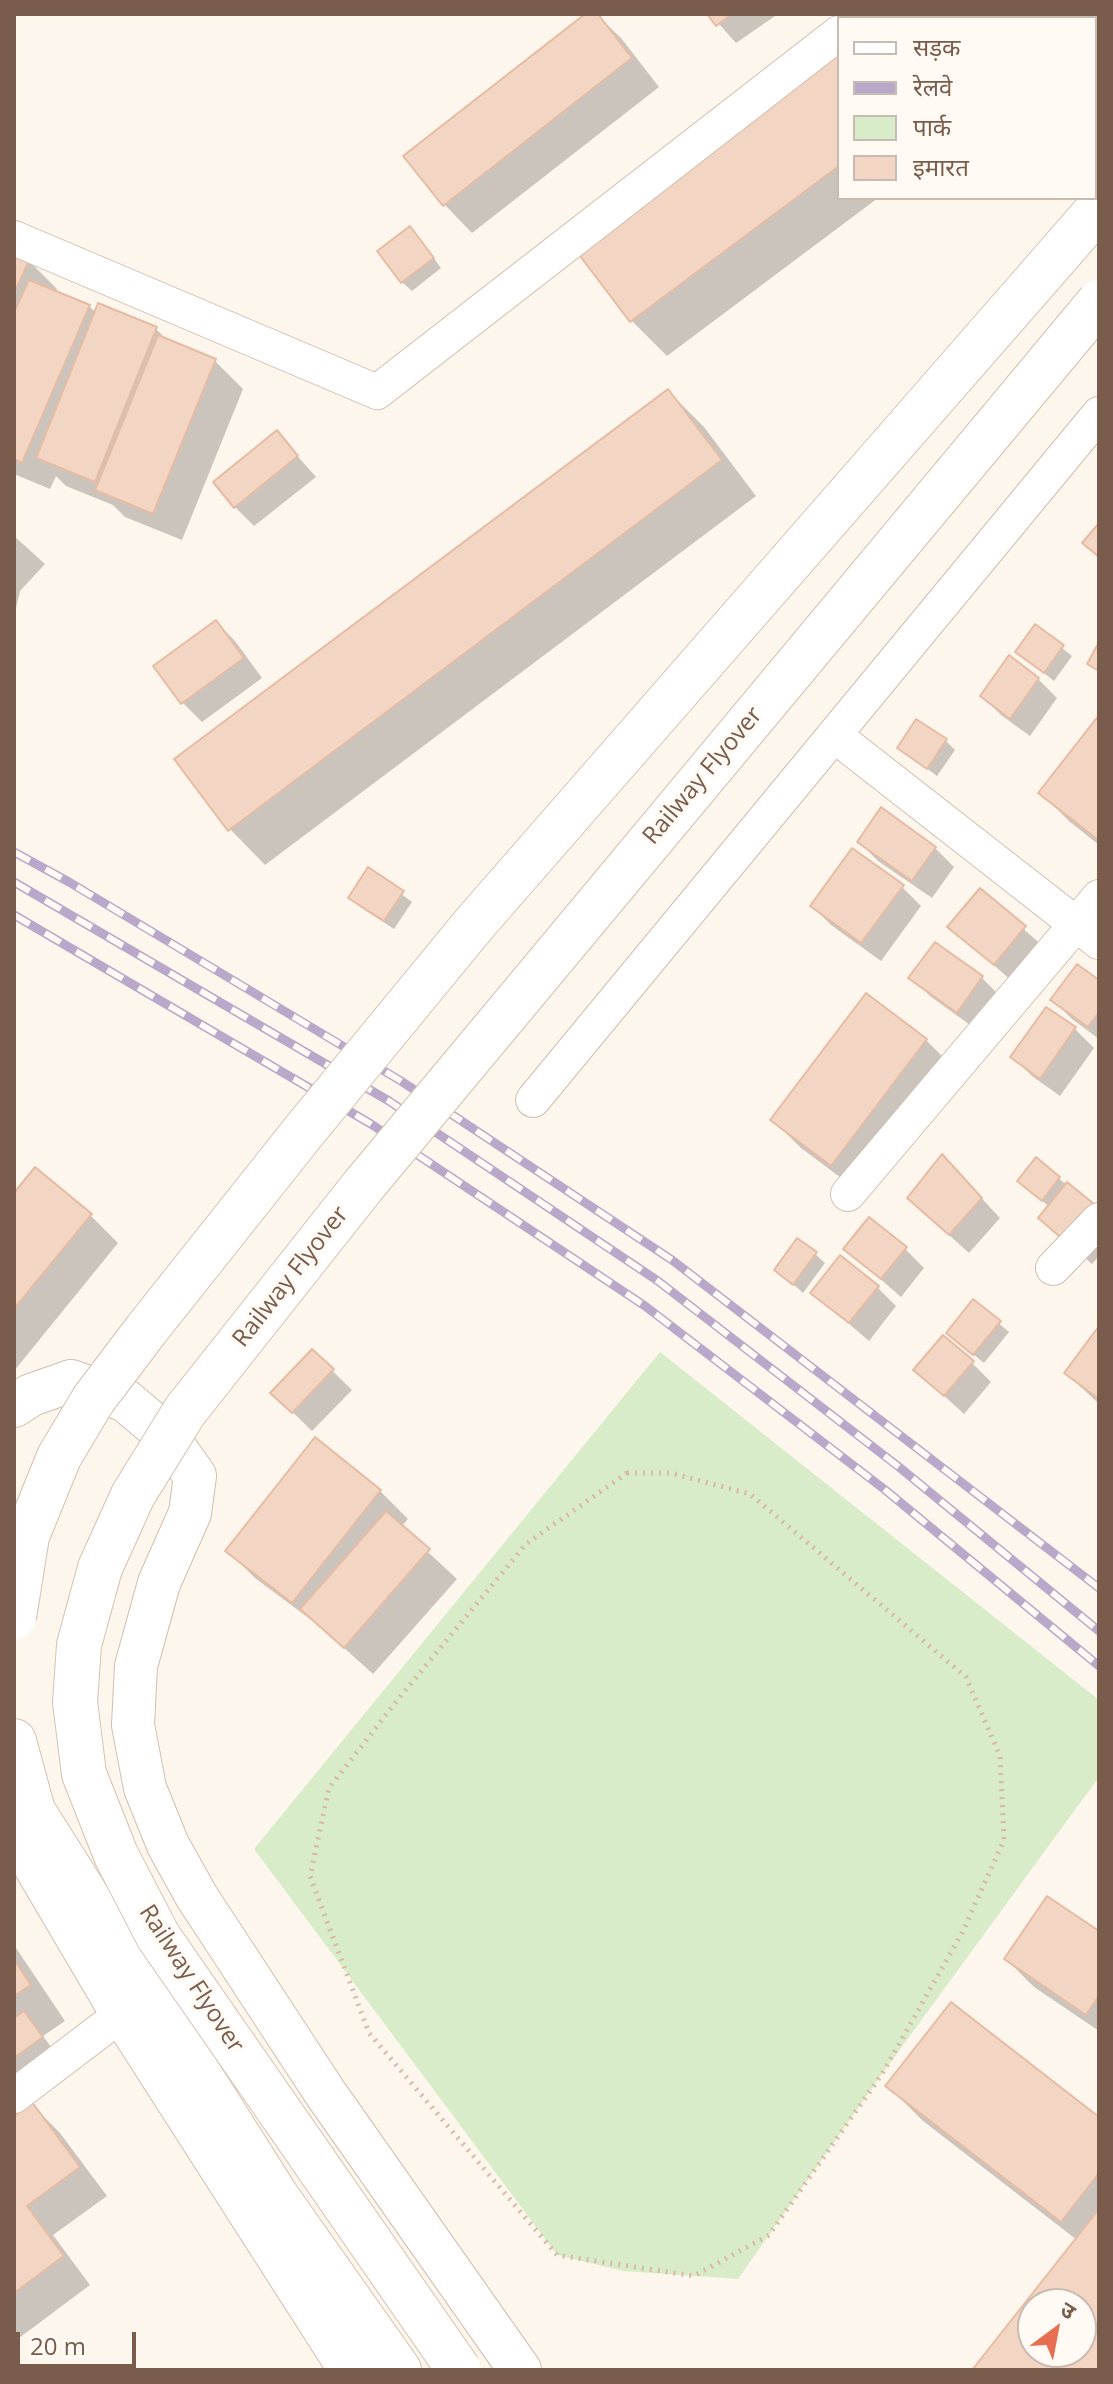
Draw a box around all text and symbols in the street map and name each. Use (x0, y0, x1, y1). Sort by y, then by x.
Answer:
legend (837, 16, 1097, 200)
text: सड़क (913, 30, 961, 63)
text: रेलवे (913, 70, 952, 103)
text: पार्क (913, 110, 951, 143)
text: इमारत (913, 150, 969, 183)
street label: Railway Flyover (637, 701, 769, 851)
street label: Railway Flyover (227, 1201, 355, 1353)
street label: Railway Flyover (132, 1900, 250, 2058)
north arrow (1017, 2288, 1097, 2368)
text: उ (1055, 2293, 1082, 2325)
scale bar (20, 2316, 140, 2366)
text: 20 m (30, 2329, 86, 2362)

